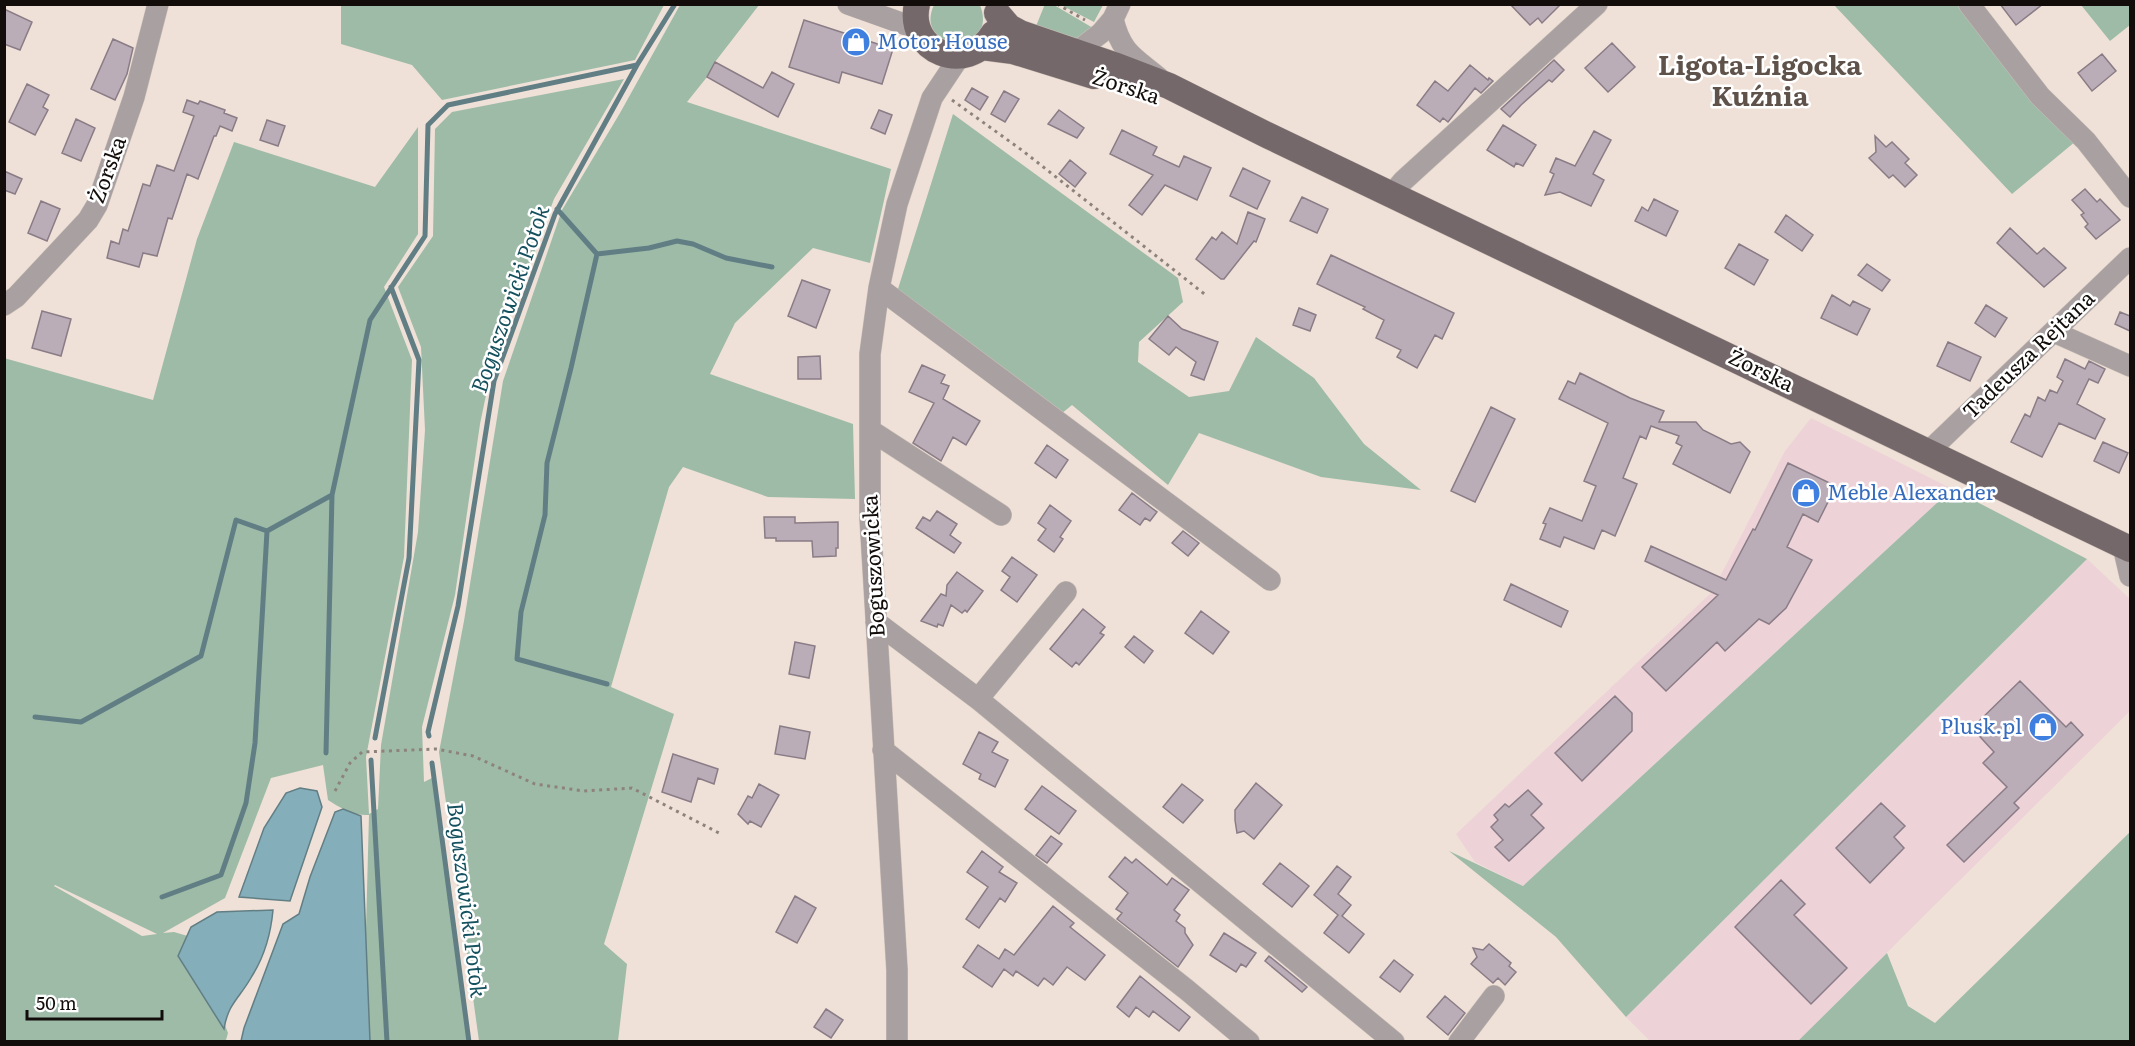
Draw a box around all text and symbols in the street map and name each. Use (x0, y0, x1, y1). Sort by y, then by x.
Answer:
place label: Motor House (877, 24, 1008, 55)
shop icon: Motor House (840, 26, 872, 58)
district label: Ligota-Ligocka Kuźnia (1658, 43, 1862, 114)
street label: Żorska (1089, 59, 1165, 110)
street label: Żorska (79, 131, 132, 207)
water label: Boguszowicki Potok (461, 200, 556, 397)
street label: Tadeusza Rejtana (1954, 281, 2101, 425)
street label: Żorska (1724, 340, 1801, 398)
place label: Meble Alexander (1827, 475, 1996, 506)
shop icon: Meble Alexander (1790, 477, 1822, 509)
street label: Boguszowicka (852, 494, 891, 638)
place label: Plusk.pl (1940, 709, 2022, 740)
shop icon: Plusk.pl (2027, 711, 2059, 743)
water label: Boguszowicki Potok (440, 800, 497, 999)
scale bar (27, 983, 162, 1021)
text: 50 m (36, 989, 77, 1016)

